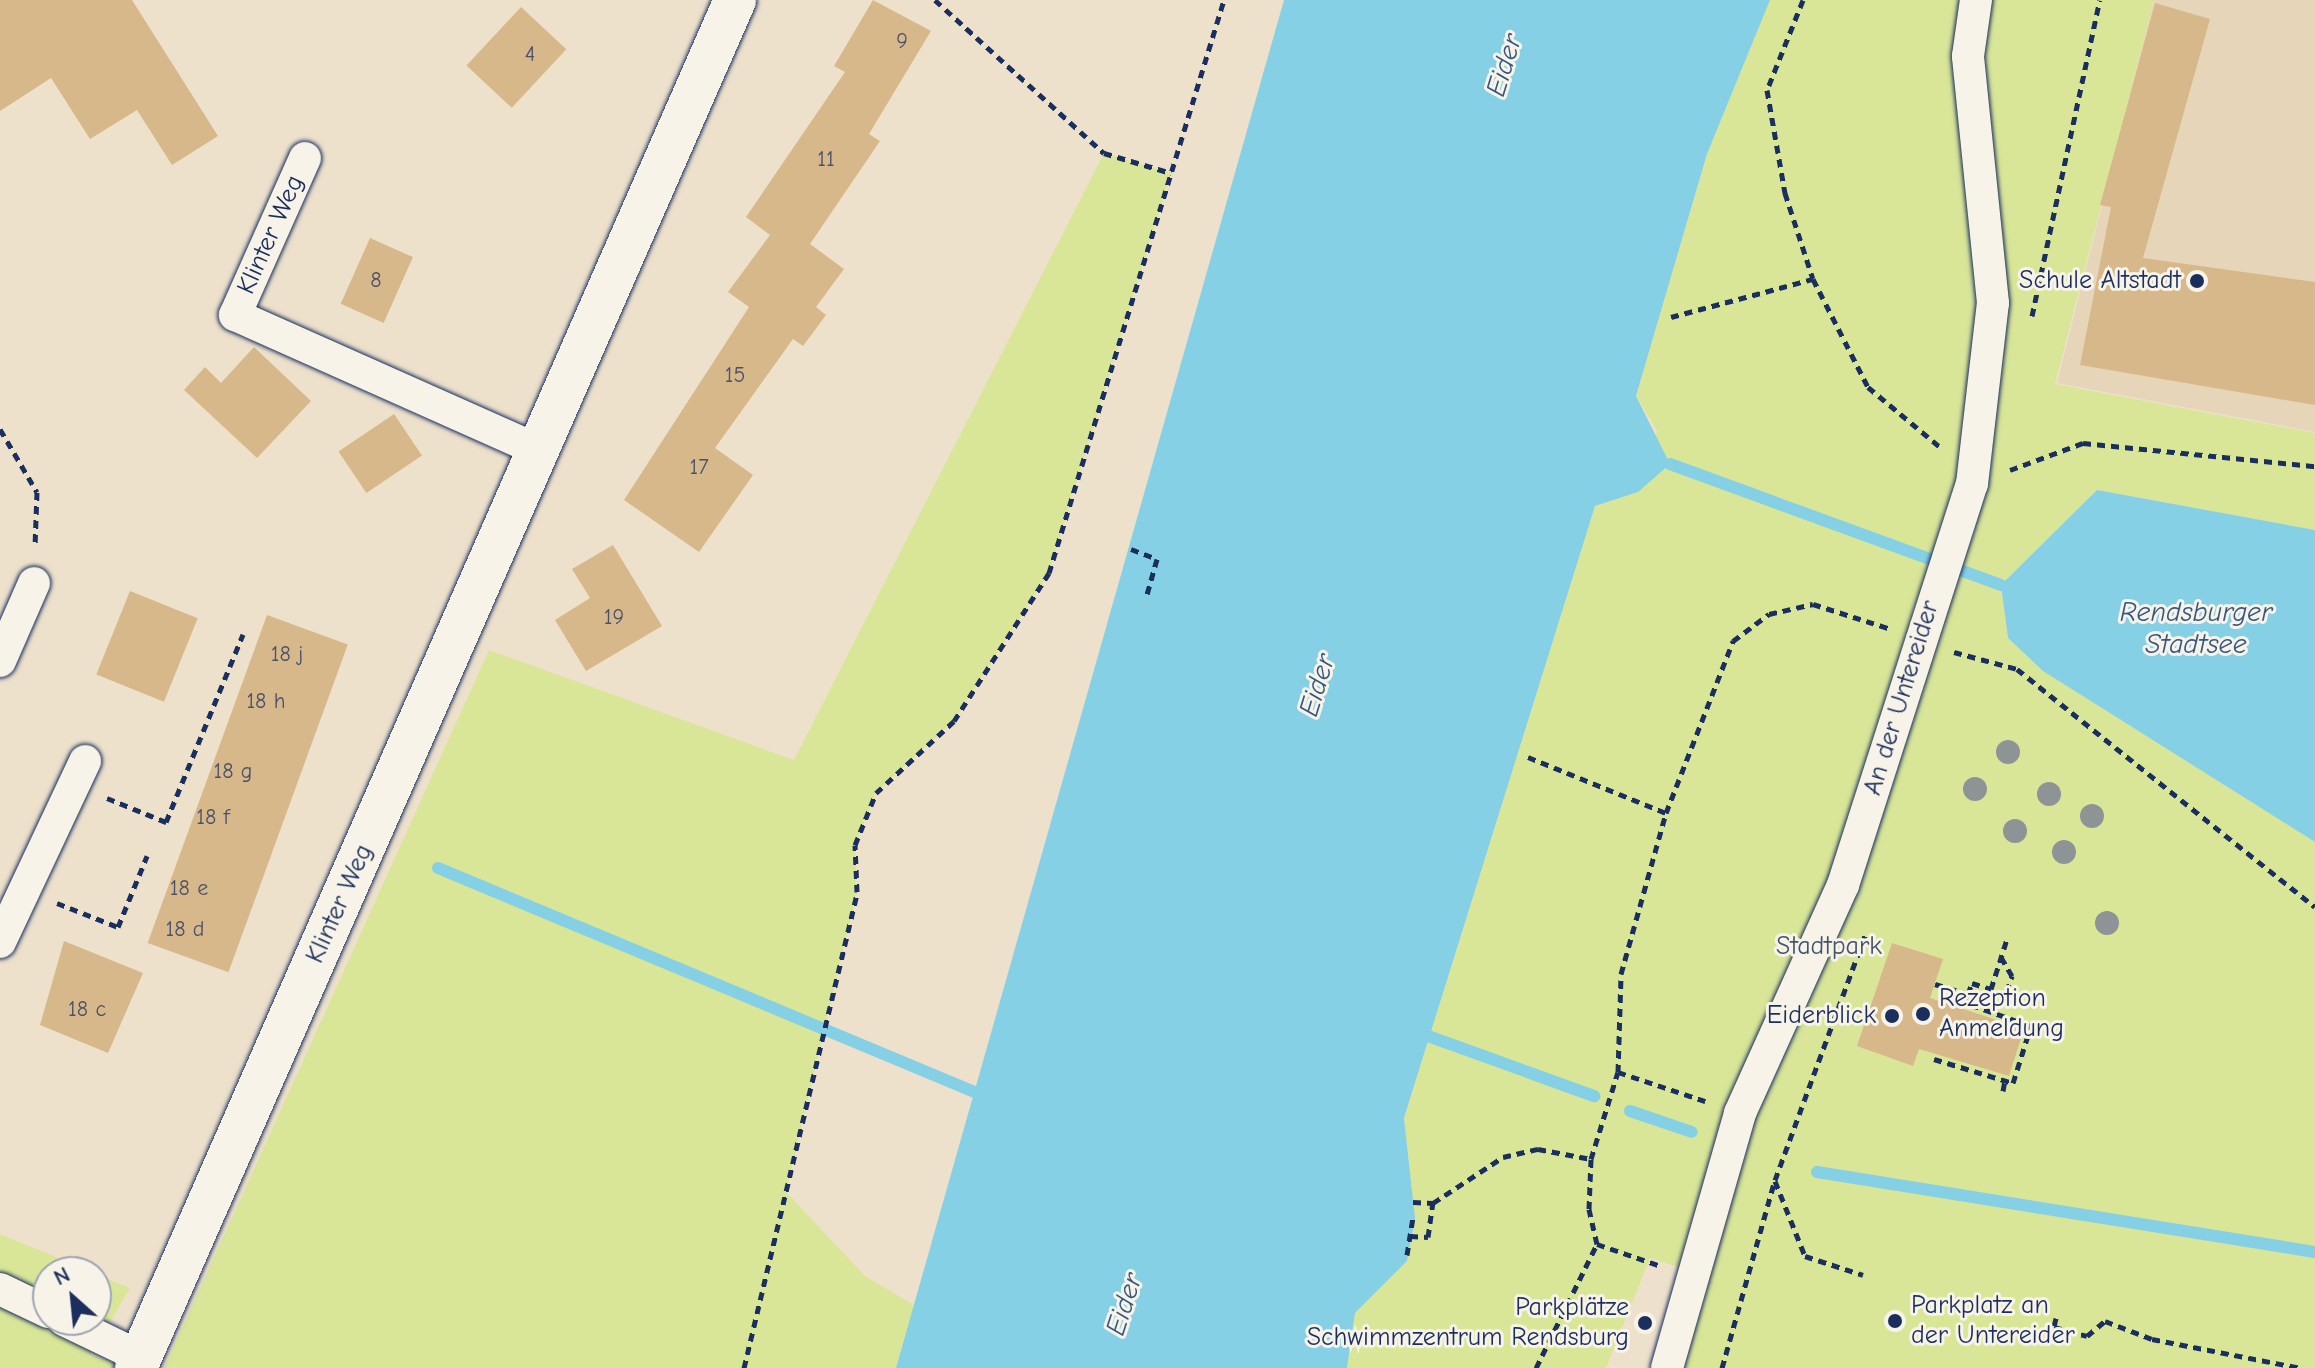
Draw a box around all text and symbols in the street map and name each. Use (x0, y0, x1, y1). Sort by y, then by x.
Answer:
house number: 9 (896, 29, 908, 55)
water label: Eider (1479, 30, 1529, 100)
house number: 4 (525, 42, 535, 68)
house number: 11 (817, 147, 835, 173)
street label: Klinter Weg (231, 171, 311, 299)
place label: Schule Altstadt (2019, 265, 2181, 297)
house number: 8 (370, 268, 382, 294)
marker: Schule Altstadt (2188, 272, 2206, 290)
house number: 15 (725, 363, 745, 389)
house number: 17 (689, 455, 709, 481)
water label: Rendsburger Stadtsee (2120, 595, 2272, 661)
street label: An der Untereider (1858, 597, 1946, 799)
house number: 19 (604, 605, 624, 631)
house number: 18 j (271, 642, 303, 668)
water label: Eider (1292, 650, 1342, 720)
house number: 18 h (246, 689, 286, 715)
house number: 18 g (213, 759, 253, 785)
house number: 18 f (196, 805, 230, 831)
street label: Klinter Weg (300, 840, 380, 968)
house number: 18 e (170, 876, 208, 902)
house number: 18 d (165, 917, 205, 943)
park label: Stadtpark (1776, 931, 1882, 963)
place label: Rezeption Anmeldung (1939, 983, 2064, 1044)
house number: 18 c (68, 997, 106, 1023)
place label: Eiderblick (1767, 1000, 1876, 1032)
marker: Rezeption Anmeldung (1914, 1005, 1932, 1023)
marker: Eiderblick (1883, 1007, 1901, 1025)
north arrow (32, 1256, 112, 1336)
text: N (50, 1262, 74, 1291)
water label: Eider (1098, 1269, 1150, 1339)
place label: Parkplatz an der Untereider (1911, 1290, 2075, 1352)
place label: Parkplätze Schwimmzentrum Rendsburg (1307, 1292, 1629, 1354)
marker: Parkplatz an der Untereider (1886, 1312, 1904, 1330)
marker: Parkplätze Schwimmzentrum Rendsburg (1636, 1314, 1654, 1332)

